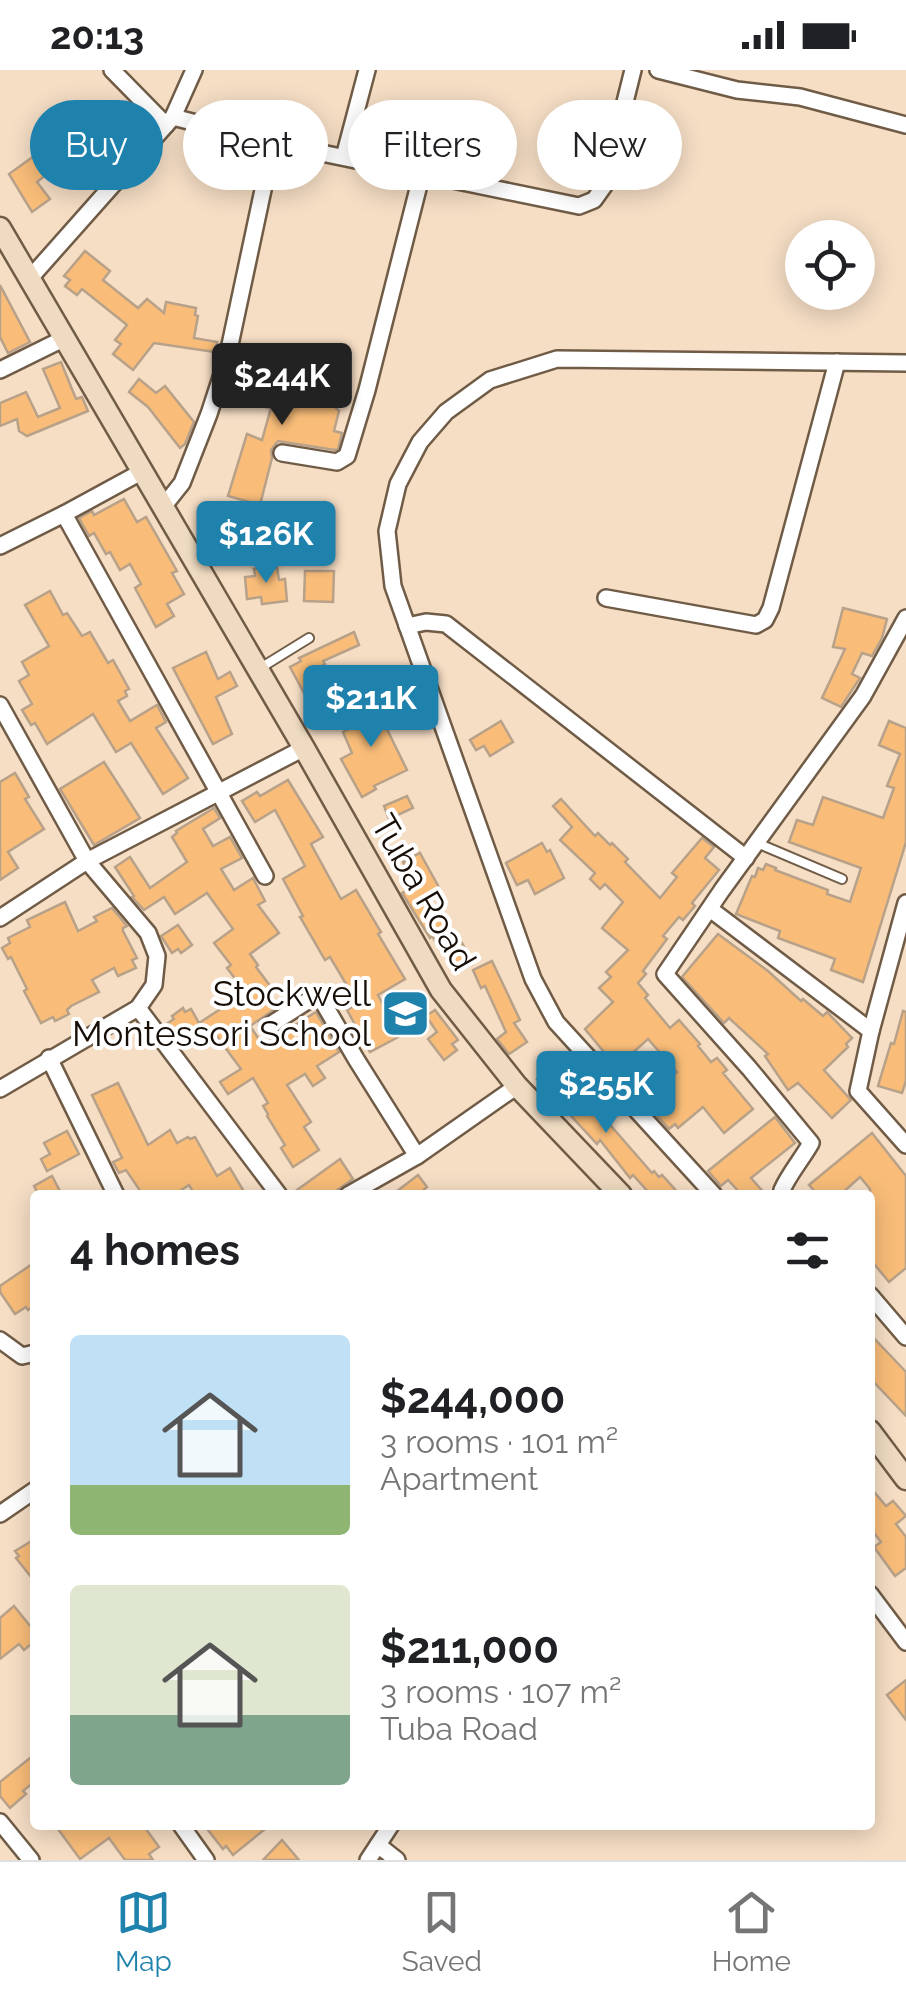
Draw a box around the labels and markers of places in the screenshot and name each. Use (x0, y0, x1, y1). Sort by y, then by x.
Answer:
pin: $244K (212, 343, 352, 428)
pin: $126K (196, 501, 336, 586)
pin: $211K (301, 665, 441, 750)
place label: Stockwell Montessori School (72, 973, 371, 1054)
school or university icon: Stockwell Montessori School (380, 987, 432, 1039)
pin: $255K (536, 1051, 676, 1136)

